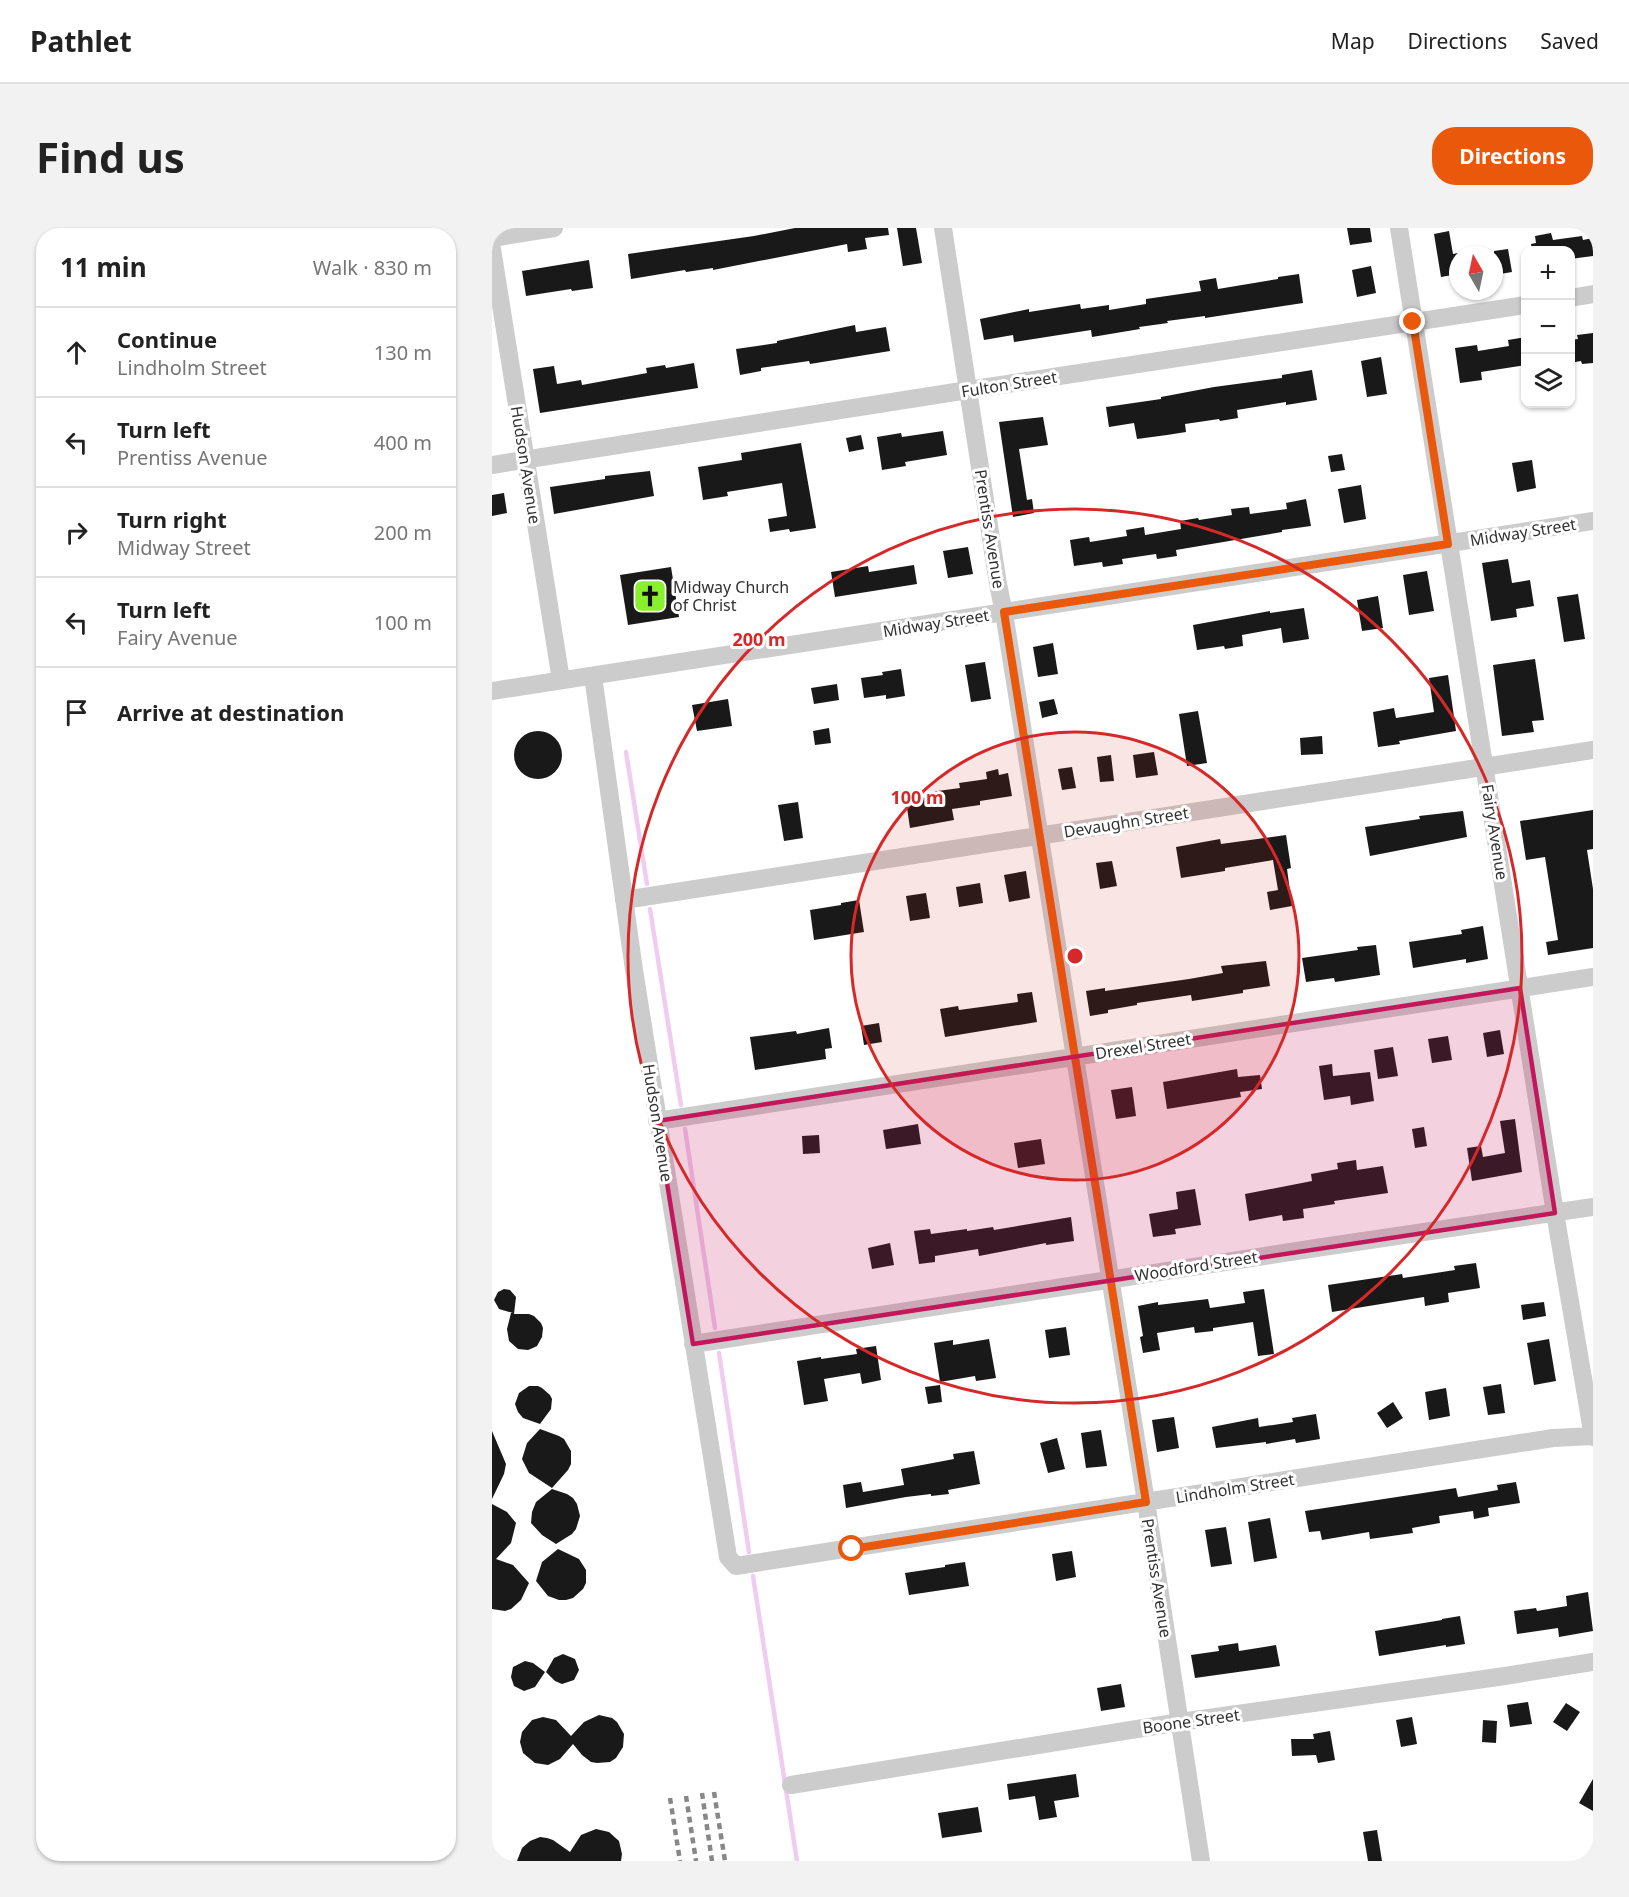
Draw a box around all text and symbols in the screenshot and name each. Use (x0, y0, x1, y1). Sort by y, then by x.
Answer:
text: Pathlet (30, 22, 132, 60)
text: Map (1331, 27, 1375, 55)
text: Directions (1408, 27, 1507, 55)
text: Saved (1540, 27, 1599, 55)
button: Directions (1432, 127, 1593, 185)
text: Find us (36, 128, 185, 185)
north arrow (1449, 246, 1503, 300)
map controls (1521, 246, 1575, 408)
button: + (1521, 246, 1575, 300)
text: 11 min (60, 249, 147, 285)
text: Walk · 830 m (313, 254, 432, 281)
button: − (1521, 300, 1575, 354)
route end (1399, 308, 1425, 334)
text: Continue (117, 324, 217, 354)
icon: ahead (60, 336, 93, 369)
text: 130 m (374, 339, 432, 366)
text: Lindholm Street (117, 354, 267, 381)
button: layers (1521, 354, 1575, 408)
street label: Fulton Street (960, 366, 1059, 402)
street label: Hudson Avenue (506, 404, 546, 526)
text: Turn left (117, 414, 211, 444)
icon: left (60, 426, 93, 459)
text: 400 m (374, 429, 432, 456)
text: Prentiss Avenue (117, 444, 268, 471)
street label: Prentiss Avenue (970, 468, 1010, 590)
text: Turn right (117, 504, 227, 534)
street label: Midway Street (1468, 513, 1578, 551)
icon: right (60, 516, 93, 549)
text: 200 m (374, 519, 432, 546)
text: Midway Street (117, 534, 251, 561)
place label: Midway Church of Christ (673, 576, 789, 616)
church icon: Midway Church of Christ (632, 578, 668, 614)
text: Turn left (117, 594, 211, 624)
street label: Midway Street (881, 604, 991, 642)
icon: left (60, 606, 93, 639)
text: 100 m (374, 609, 432, 636)
text: Fairy Avenue (117, 624, 238, 651)
text: 200 m (732, 627, 786, 651)
icon: arrive (60, 696, 93, 729)
text: Arrive at destination (117, 697, 344, 727)
street label: Fairy Avenue (1477, 783, 1513, 881)
text: 100 m (890, 785, 944, 809)
street label: Devaughn Street (1062, 801, 1190, 843)
centre of rings (1065, 946, 1085, 966)
street label: Drexel Street (1093, 1028, 1193, 1064)
street label: Hudson Avenue (638, 1062, 678, 1184)
street label: Woodford Street (1133, 1245, 1259, 1287)
street label: Lindholm Street (1174, 1468, 1296, 1508)
street label: Prentiss Avenue (1137, 1517, 1177, 1639)
route start (838, 1535, 864, 1561)
street label: Boone Street (1141, 1703, 1241, 1739)

